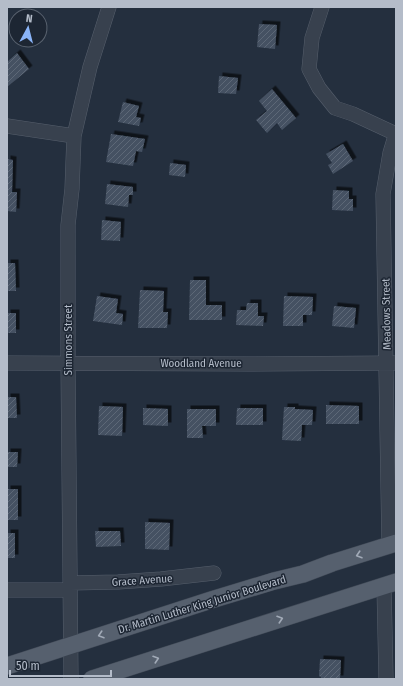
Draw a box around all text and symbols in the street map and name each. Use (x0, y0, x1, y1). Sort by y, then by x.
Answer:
north arrow (8, 8, 48, 48)
text: N (25, 12, 33, 25)
street label: Meadows Street (379, 278, 394, 350)
street label: Simmons Street (62, 304, 75, 376)
street label: Woodland Avenue (160, 357, 242, 370)
one-way arrow (356, 550, 363, 558)
street label: Grace Avenue (111, 572, 173, 589)
street label: Dr. Martin Luther King Junior Boulevard (117, 573, 288, 636)
one-way arrow (276, 615, 283, 624)
one-way arrow (98, 630, 105, 639)
scale bar (10, 652, 111, 678)
one-way arrow (152, 655, 159, 664)
text: 50 m (16, 659, 40, 673)

